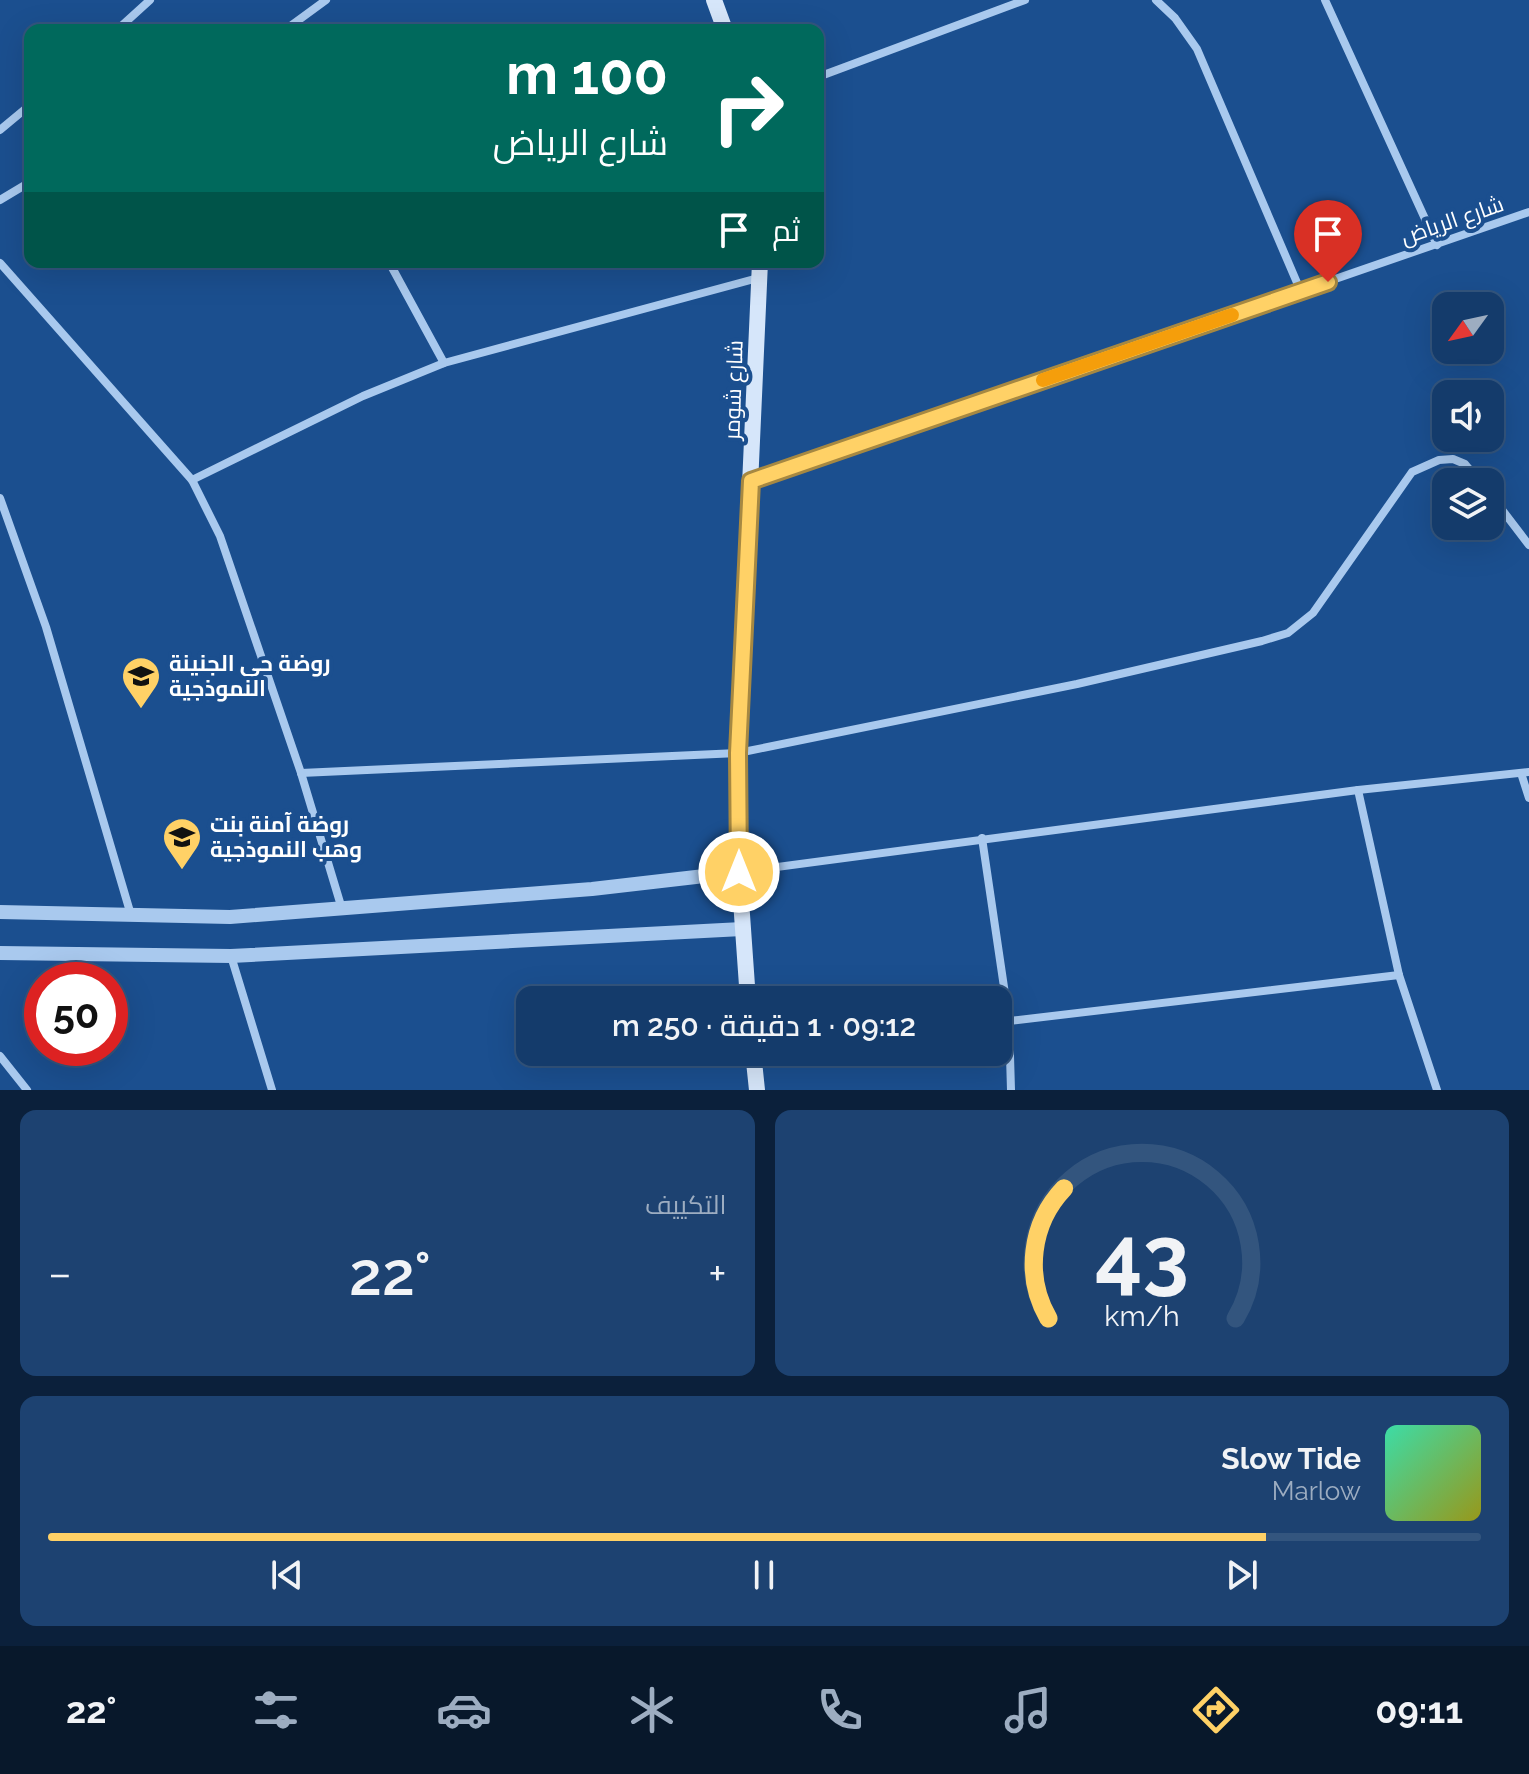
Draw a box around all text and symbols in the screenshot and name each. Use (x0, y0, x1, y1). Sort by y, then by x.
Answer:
text: 100 m (506, 41, 668, 107)
icon: right (696, 56, 800, 160)
text: شارع الرياض (493, 121, 668, 163)
street label: شارع الرياض (1397, 190, 1508, 252)
pin (1294, 200, 1362, 282)
icon: arrive (712, 208, 756, 252)
icon: arrive (1306, 212, 1350, 256)
text: ثم (772, 213, 800, 248)
north arrow (1432, 292, 1504, 364)
map controls (1432, 292, 1504, 540)
street label: شارع شومر (718, 340, 750, 442)
button: sound (1432, 380, 1504, 452)
button: layers (1432, 468, 1504, 540)
place label: روضة حي الجنينة النموذجية (169, 650, 331, 702)
school or university icon: روضة حي الجنينة النموذجية (120, 655, 162, 710)
place label: روضة آمنة بنت وهب النموذجية (210, 811, 362, 863)
school or university icon: روضة آمنة بنت وهب النموذجية (161, 816, 203, 871)
position arrow (697, 830, 781, 914)
speed limit sign: 50 (24, 962, 128, 1066)
text: 09:12 · 1 دقيقة · 250 m (612, 1008, 916, 1043)
text: التكييف (645, 1190, 727, 1220)
text: 43 (1095, 1207, 1189, 1304)
text: 22° (349, 1239, 431, 1309)
text: − (48, 1248, 72, 1299)
text: + (708, 1248, 727, 1299)
text: km/h (1104, 1299, 1179, 1333)
text: Slow Tide (1221, 1441, 1361, 1476)
text: Marlow (1272, 1476, 1361, 1506)
icon: previous (265, 1553, 309, 1597)
icon: pause (742, 1553, 786, 1597)
icon: next (1220, 1553, 1264, 1597)
icon: filters (248, 1682, 304, 1738)
icon: car (436, 1682, 492, 1738)
icon: climate (624, 1682, 680, 1738)
icon: phone (812, 1682, 868, 1738)
icon: music (1000, 1682, 1056, 1738)
icon: directions (1188, 1682, 1244, 1738)
text: 22° (66, 1689, 117, 1731)
text: 09:11 (1375, 1689, 1463, 1731)

